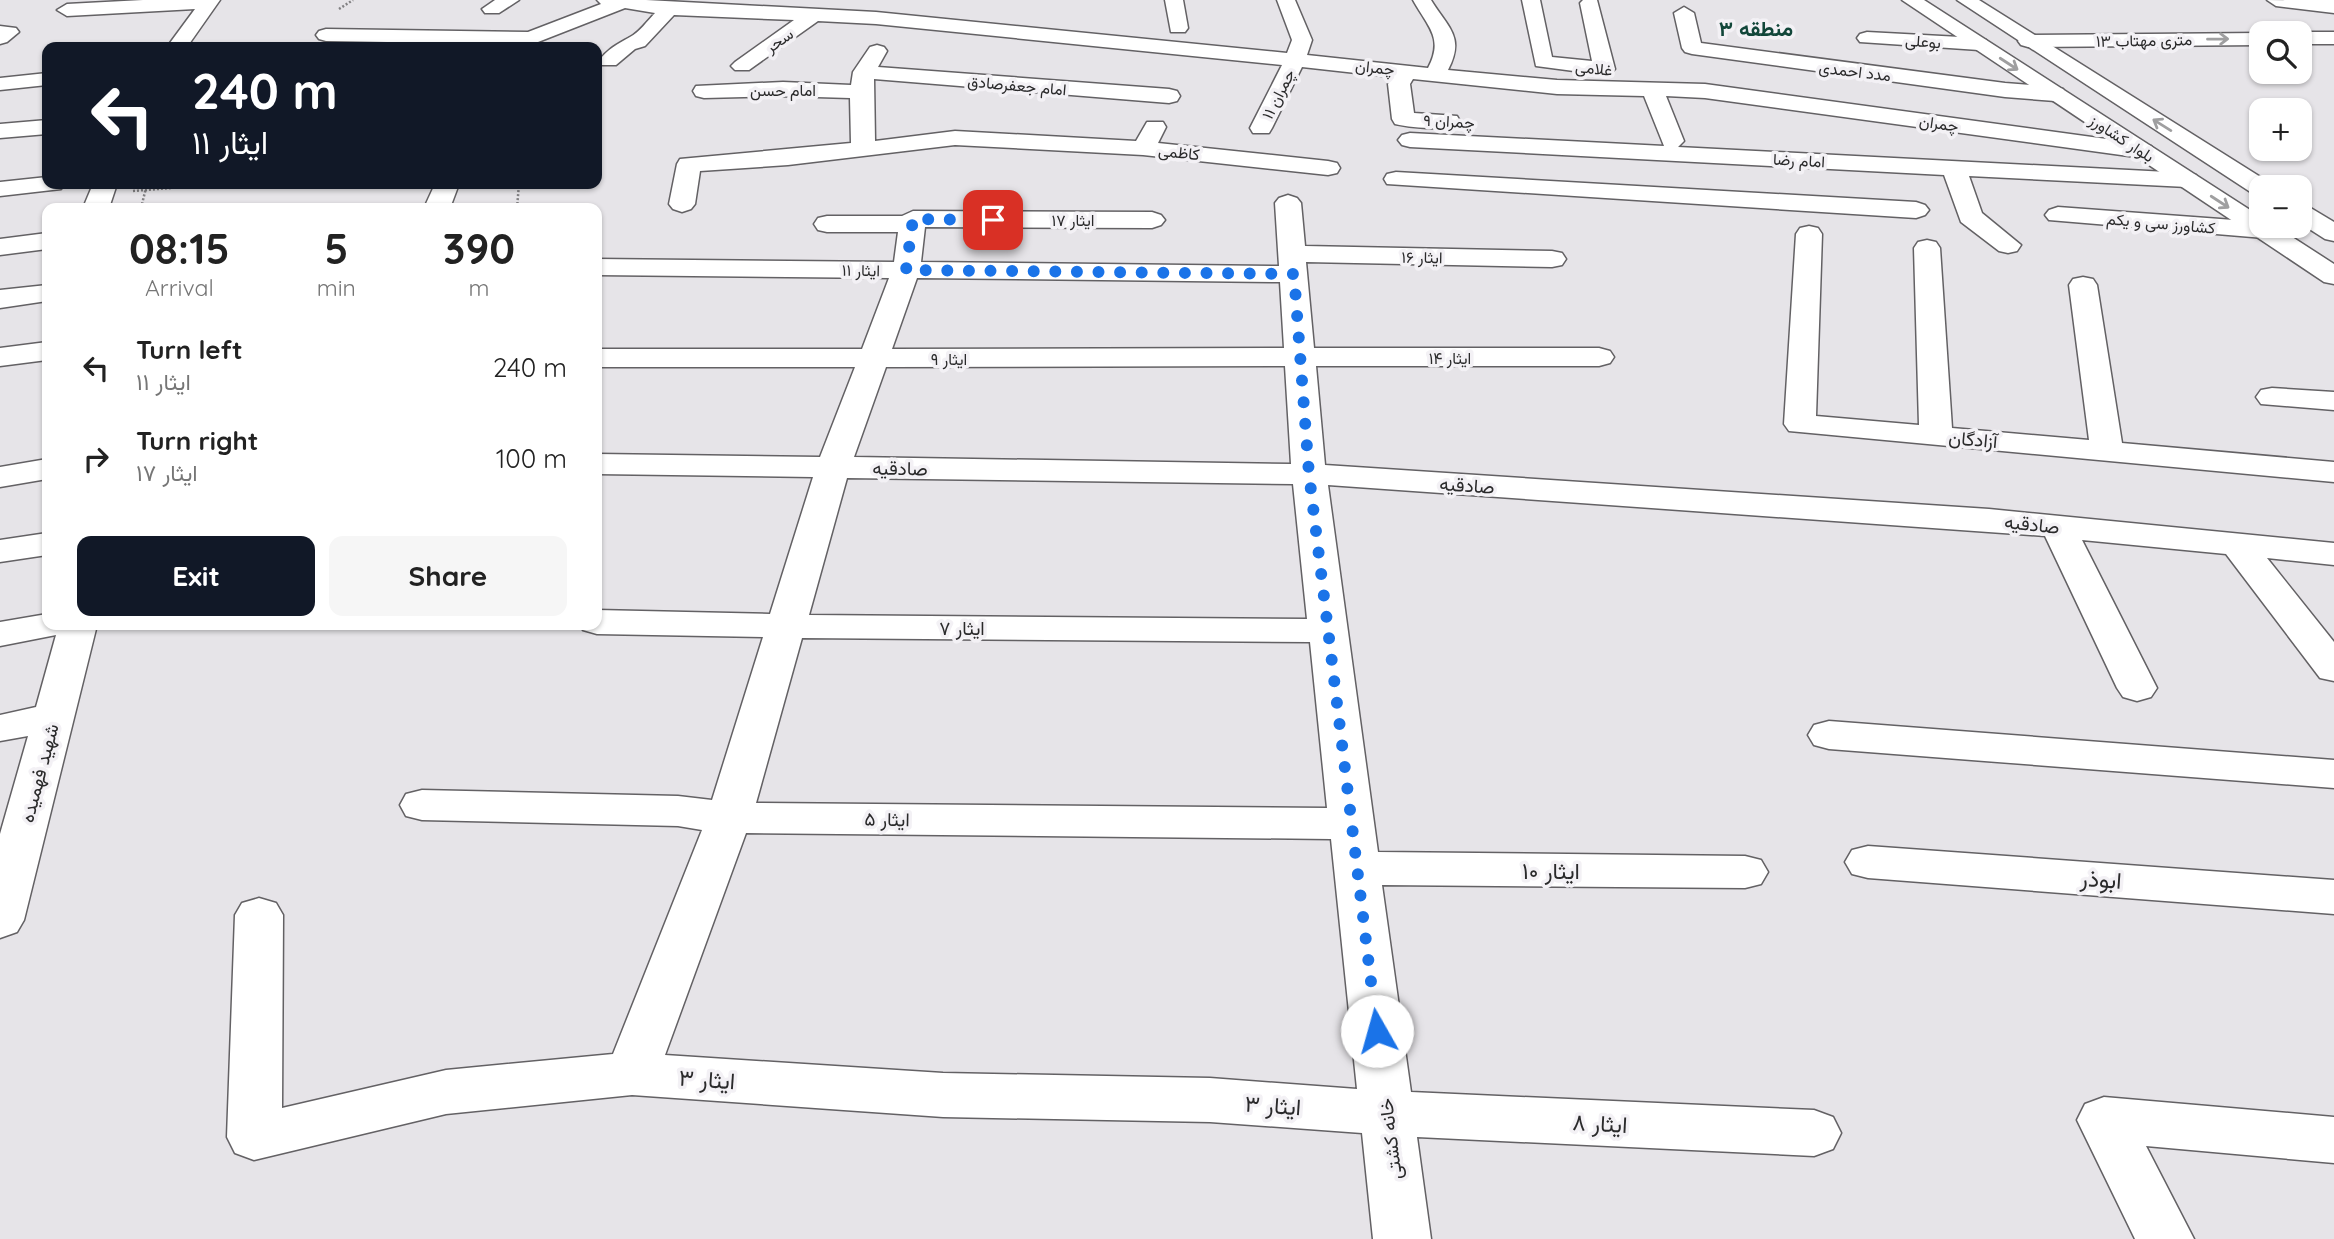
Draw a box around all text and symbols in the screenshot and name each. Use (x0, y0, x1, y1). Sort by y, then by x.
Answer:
district label: منطقه ۳ (1719, 15, 1793, 41)
map controls (2249, 21, 2312, 238)
button: search (2249, 21, 2312, 84)
street label: سحر (760, 23, 797, 58)
street label: ۱۳ متری مهتاب (2096, 29, 2192, 52)
street label: بوعلی (1904, 30, 1941, 53)
one-way arrow (2207, 32, 2230, 46)
street label: چمران (1354, 55, 1396, 81)
street label: غلامی (1574, 56, 1614, 81)
street label: مدد احمدی (1818, 57, 1892, 86)
one-way arrow (1999, 57, 2018, 71)
text: 240 m (192, 60, 338, 121)
street label: چمران ۱۱ (1257, 66, 1301, 123)
icon: left (77, 70, 168, 161)
street label: امام جعفرصادق (967, 71, 1067, 100)
street label: امام حسن (750, 80, 816, 101)
button: + (2249, 98, 2312, 161)
street label: بلوار کشاورز (2085, 109, 2158, 167)
street label: چمران ۹ (1423, 110, 1476, 134)
street label: چمران (1918, 110, 1960, 138)
one-way arrow (2152, 118, 2172, 132)
text: ایثار ۱۱ (192, 122, 268, 162)
street label: کاظمی (1157, 140, 1201, 165)
street label: امام رضا (1772, 149, 1826, 172)
button: − (2249, 175, 2312, 238)
pin (963, 190, 1023, 250)
one-way arrow (2210, 194, 2229, 209)
icon: arrive (974, 201, 1012, 239)
street label: كشاورز سی و يكم (2106, 208, 2216, 239)
street label: ایثار ۱۷ (1052, 210, 1094, 231)
text: 08:15 (129, 222, 230, 275)
text: 5 (324, 222, 348, 275)
text: 390 (443, 222, 515, 275)
street label: ایثار ۱۶ (1401, 247, 1443, 268)
street label: ایثار ۱۱ (842, 260, 880, 281)
text: Arrival (145, 273, 214, 302)
text: min (317, 273, 356, 302)
text: m (468, 273, 489, 302)
text: Turn left (136, 333, 243, 366)
street label: ایثار ۱۴ (1429, 348, 1471, 369)
icon: left (77, 349, 115, 387)
street label: ایثار ۹ (931, 349, 967, 370)
text: 240 m (493, 351, 567, 384)
text: ایثار ۱۱ (136, 367, 191, 396)
text: Turn right (136, 424, 258, 457)
street label: آزادگان (1947, 425, 2000, 453)
icon: right (77, 440, 115, 478)
text: 100 m (496, 442, 567, 475)
street label: صادقیه (872, 456, 928, 480)
text: ایثار ۱۷ (136, 458, 198, 487)
street label: صادقیه (1439, 471, 1495, 499)
street label: صادقیه (2003, 509, 2061, 539)
button: Exit (77, 536, 315, 616)
button: Share (329, 536, 567, 616)
street label: ایثار ۷ (939, 616, 985, 640)
street label: شهید فهمیده (14, 721, 64, 825)
street label: ایثار ۵ (864, 807, 910, 831)
street label: ایثار ۱۰ (1522, 856, 1580, 886)
street label: ابوذر (2078, 863, 2123, 896)
position arrow (1340, 994, 1414, 1068)
street label: ایثار ۳ (678, 1063, 736, 1096)
street label: ایثار ۳ (1244, 1089, 1302, 1122)
street label: خانه کشتی (1373, 1097, 1407, 1181)
street label: ایثار ۸ (1572, 1107, 1628, 1140)

